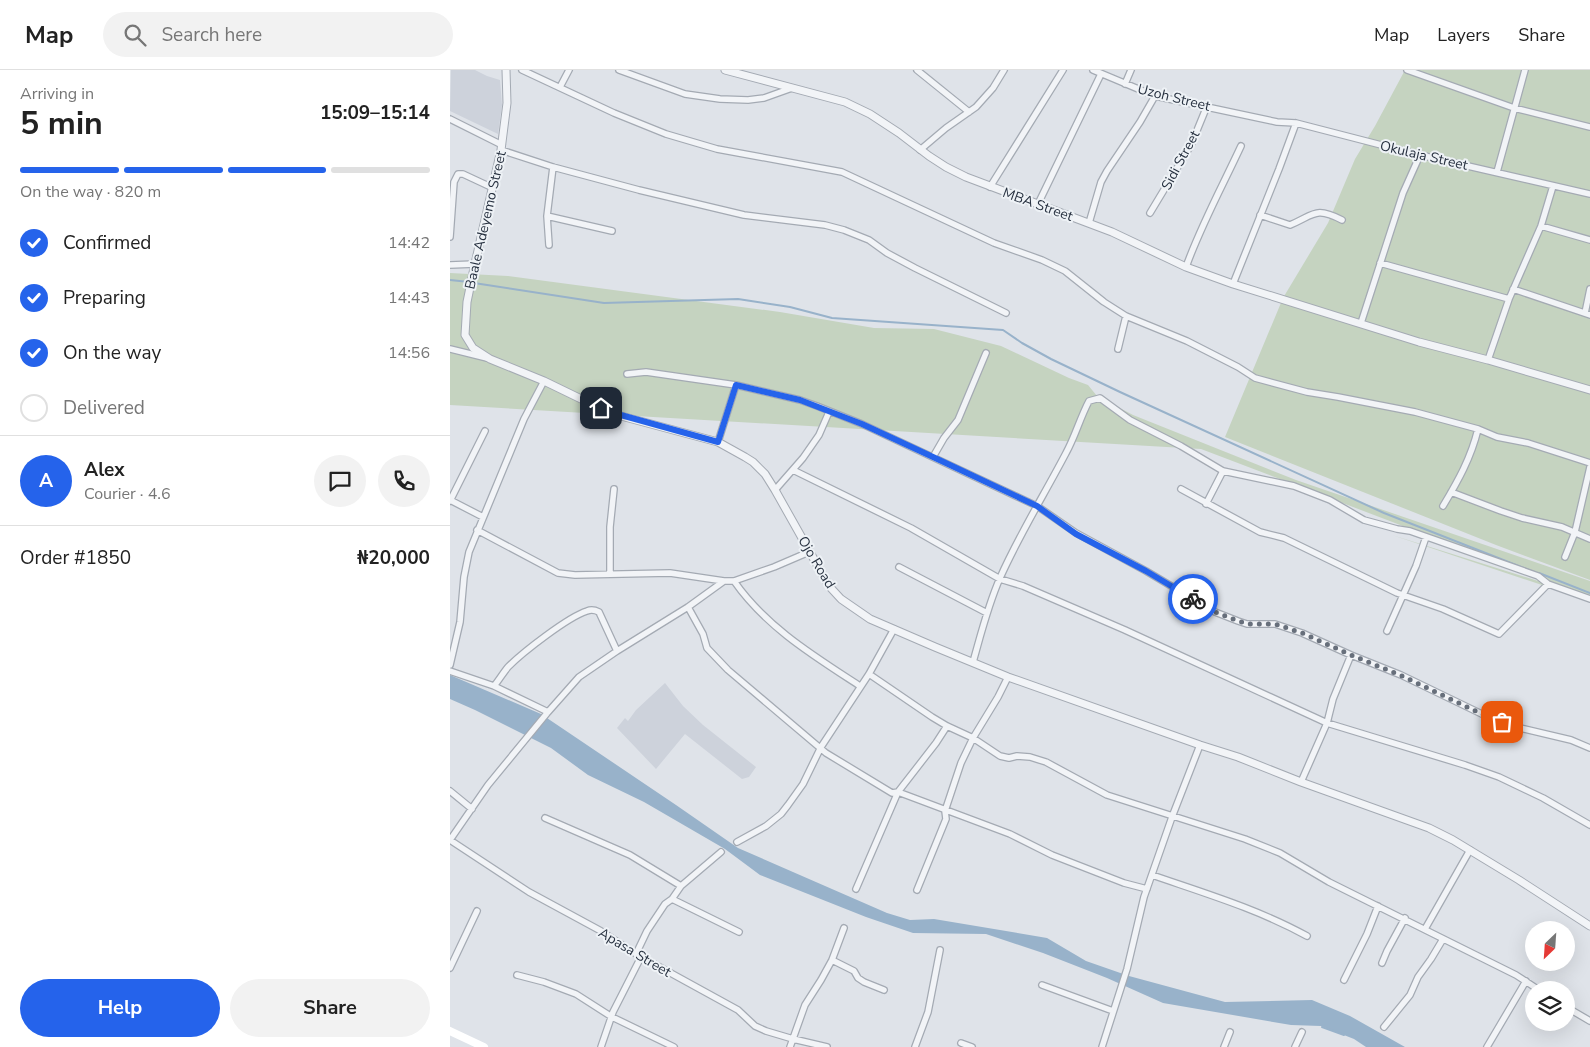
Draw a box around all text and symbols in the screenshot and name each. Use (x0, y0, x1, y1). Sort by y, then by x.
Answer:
search box (103, 12, 453, 57)
text: Map (25, 19, 73, 51)
icon: search (121, 21, 149, 49)
text: Search here (161, 22, 262, 48)
text: Map (1374, 23, 1409, 47)
text: Layers (1437, 23, 1490, 47)
text: Share (1518, 23, 1565, 47)
street label: Uzoh Street (1136, 79, 1212, 116)
text: Arriving in (20, 83, 94, 105)
text: 15:09–15:14 (320, 100, 430, 126)
text: 5 min (20, 102, 103, 145)
street label: Sidi Street (1157, 127, 1204, 193)
street label: Okulaja Street (1378, 136, 1470, 175)
street label: Baale Adeyemo Street (460, 149, 511, 291)
text: On the way · 820 m (20, 181, 161, 203)
street label: MBA Street (1000, 183, 1076, 226)
icon: check (20, 229, 48, 257)
text: Confirmed (63, 230, 151, 256)
text: 14:42 (388, 232, 430, 254)
icon: check (20, 284, 48, 312)
text: Preparing (63, 285, 146, 311)
text: 14:43 (388, 287, 430, 309)
icon: check (20, 339, 48, 367)
text: On the way (63, 340, 161, 366)
text: 14:56 (388, 342, 430, 364)
pin (580, 387, 622, 429)
icon: home (587, 394, 615, 422)
text: Delivered (63, 395, 145, 421)
button: chat (314, 455, 366, 507)
button: phone (378, 455, 430, 507)
text: Alex (84, 457, 125, 483)
text: A (39, 468, 53, 494)
text: Courier · 4.6 (84, 483, 170, 505)
street label: Ojo Road (793, 533, 840, 592)
text: Order #1850 (20, 545, 131, 571)
text: ₦20,000 (357, 545, 430, 571)
courier (1168, 574, 1218, 624)
icon: bike (1179, 585, 1207, 613)
pin (1481, 701, 1523, 743)
icon: bag (1488, 708, 1516, 736)
north arrow (1525, 921, 1575, 971)
map controls (1525, 921, 1575, 1031)
street label: Apasa Street (595, 923, 675, 982)
button: Help (20, 979, 220, 1037)
button: Share (230, 979, 430, 1037)
button: layers (1525, 981, 1575, 1031)

